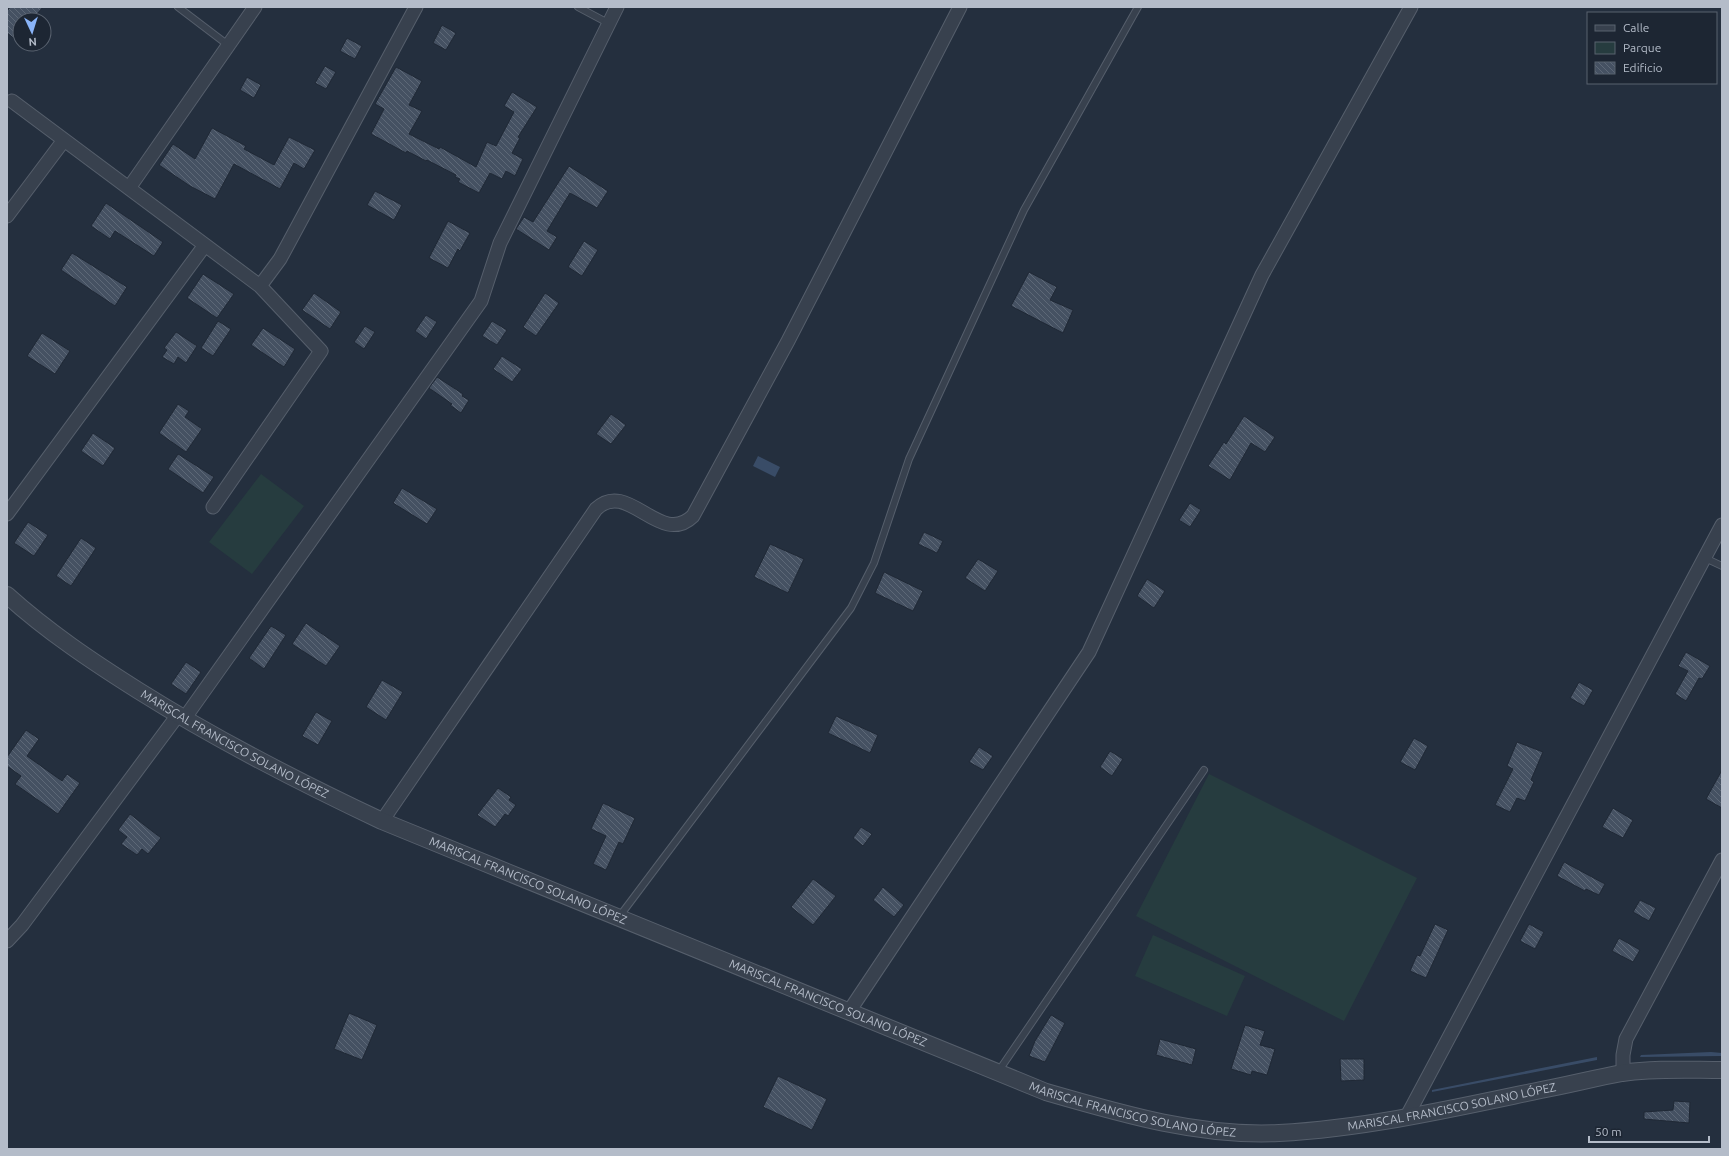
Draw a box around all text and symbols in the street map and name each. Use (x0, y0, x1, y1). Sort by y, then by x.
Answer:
north arrow (12, 12, 52, 52)
legend (1587, 12, 1717, 84)
text: Calle (1623, 21, 1649, 34)
text: N (28, 36, 37, 48)
text: Parque (1623, 41, 1661, 54)
text: Edificio (1623, 61, 1663, 74)
street label: MARISCAL FRANCISCO SOLANO LÓPEZ (139, 687, 331, 801)
street label: MARISCAL FRANCISCO SOLANO LÓPEZ (428, 834, 629, 926)
street label: MARISCAL FRANCISCO SOLANO LÓPEZ (728, 956, 929, 1049)
street label: MARISCAL FRANCISCO SOLANO LÓPEZ (1028, 1079, 1237, 1139)
street label: MARISCAL FRANCISCO SOLANO LÓPEZ (1347, 1080, 1557, 1132)
scale bar (1589, 1118, 1709, 1144)
text: 50 m (1595, 1125, 1622, 1138)

